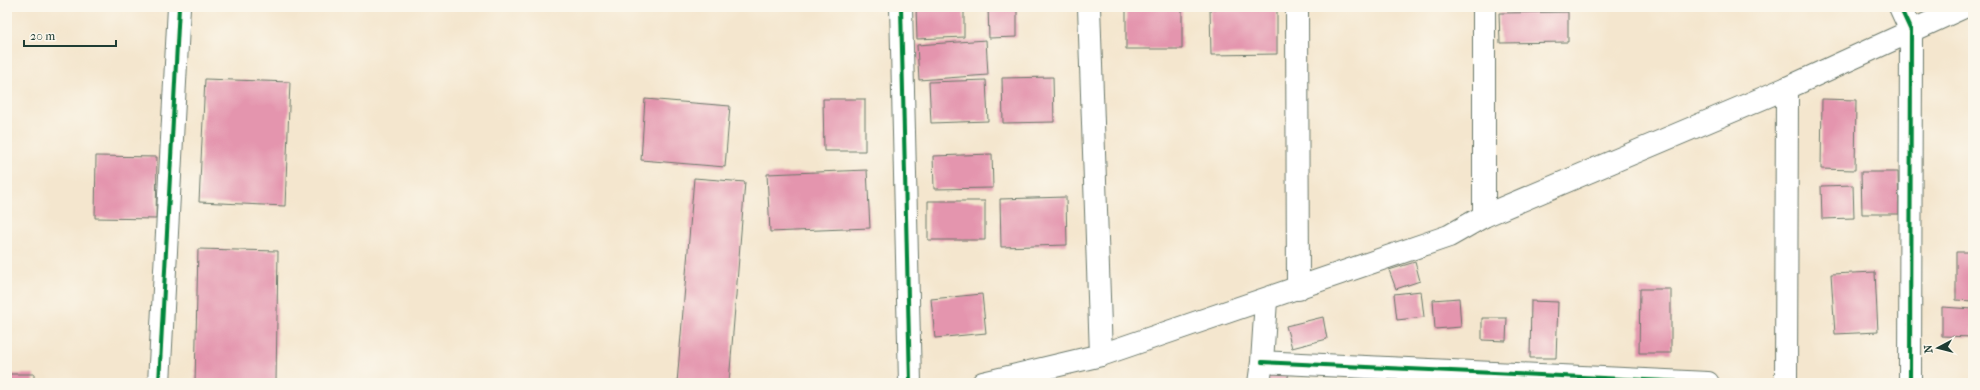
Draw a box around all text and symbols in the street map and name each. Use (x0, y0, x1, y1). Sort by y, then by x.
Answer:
scale bar (24, 22, 116, 48)
text: 20 m (30, 29, 55, 43)
north arrow (1918, 328, 1958, 368)
text: N (1922, 344, 1936, 354)

